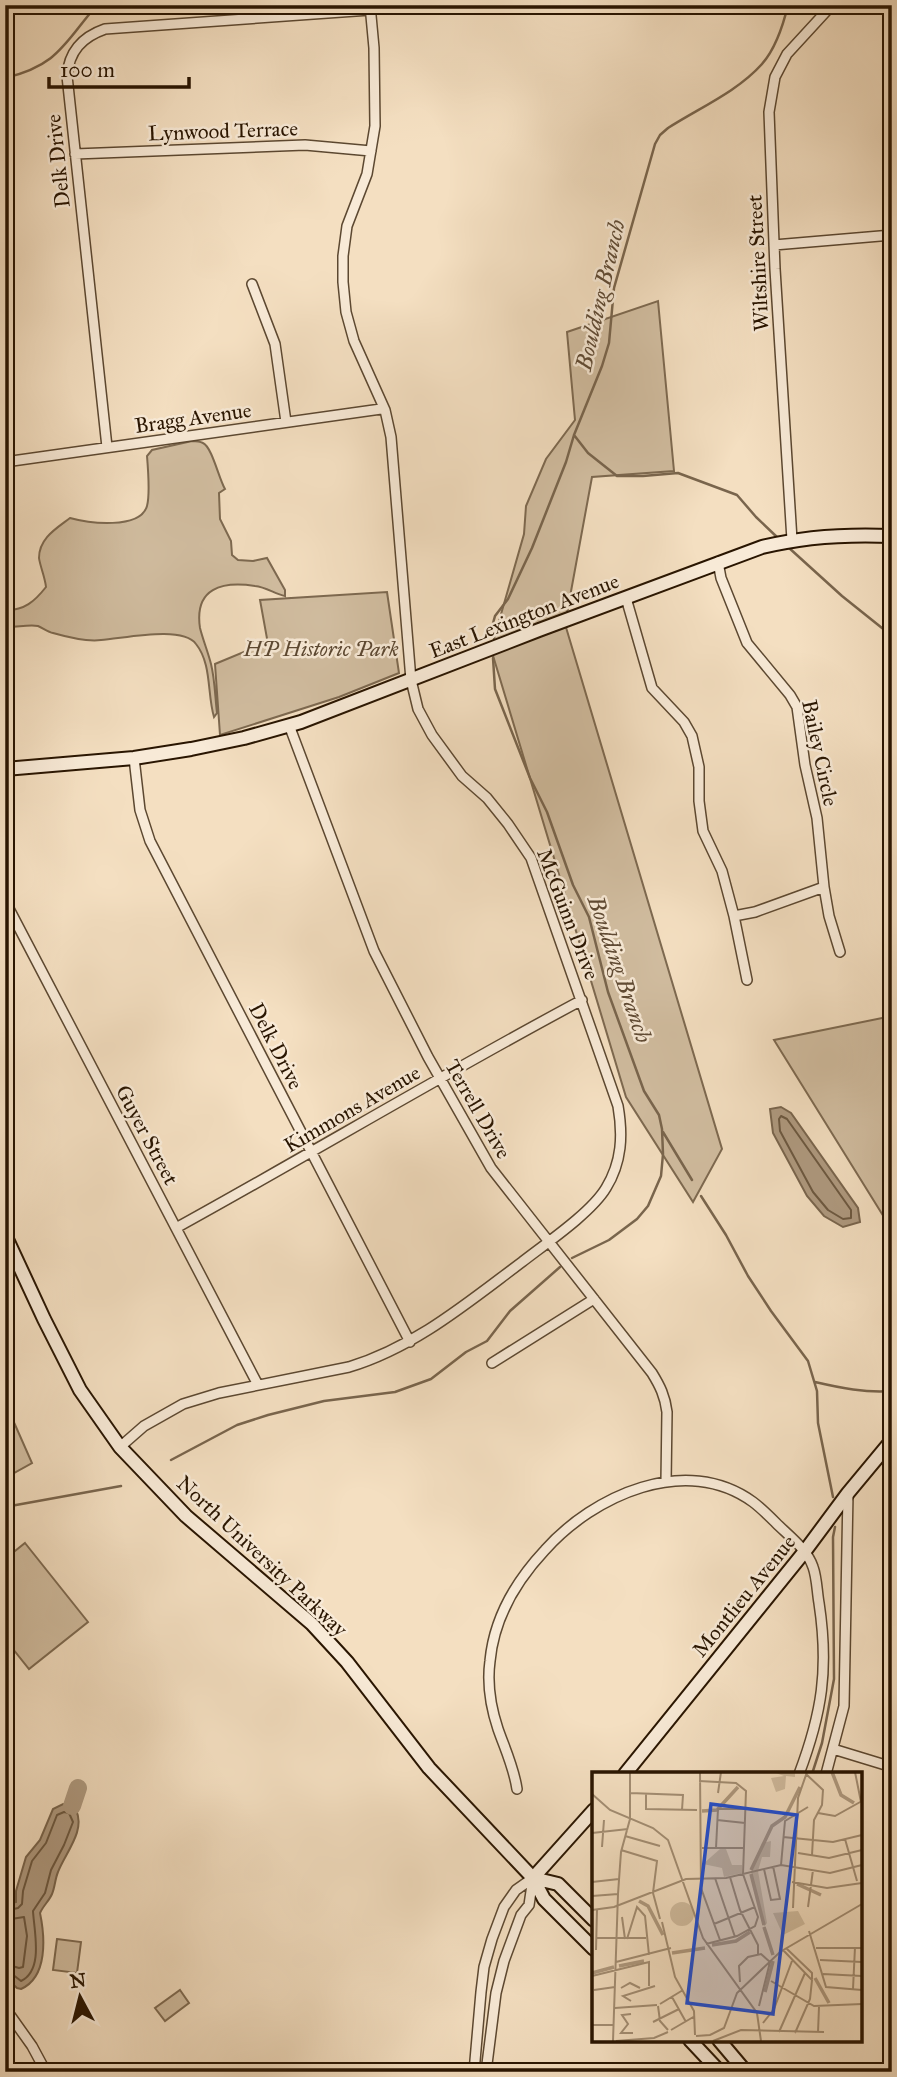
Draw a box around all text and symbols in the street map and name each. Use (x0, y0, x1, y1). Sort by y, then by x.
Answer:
scale bar (49, 46, 189, 90)
text: 100 m (60, 57, 115, 83)
street label: Delk Drive (40, 113, 76, 209)
street label: Lynwood Terrace (148, 115, 299, 147)
street label: Wiltshire Street (741, 193, 775, 332)
water label: Boulding Branch (569, 217, 631, 374)
street label: Bragg Avenue (133, 397, 253, 439)
street label: East Lexington Avenue (425, 568, 623, 664)
park label: HP Historic Park (242, 636, 399, 662)
street label: Bailey Circle (796, 697, 844, 809)
street label: McGuinn Drive (531, 845, 605, 984)
water label: Boulding Branch (581, 891, 658, 1046)
street label: Delk Drive (243, 998, 309, 1094)
street label: Terrell Drive (439, 1055, 517, 1163)
street label: Kimmons Avenue (279, 1059, 425, 1159)
street label: Guyer Street (110, 1081, 184, 1190)
street label: North University Parkway (171, 1470, 354, 1643)
street label: Montlieu Avenue (687, 1529, 801, 1662)
inset map (592, 1772, 862, 2042)
north arrow (46, 1962, 116, 2032)
text: N (69, 1968, 87, 1993)

